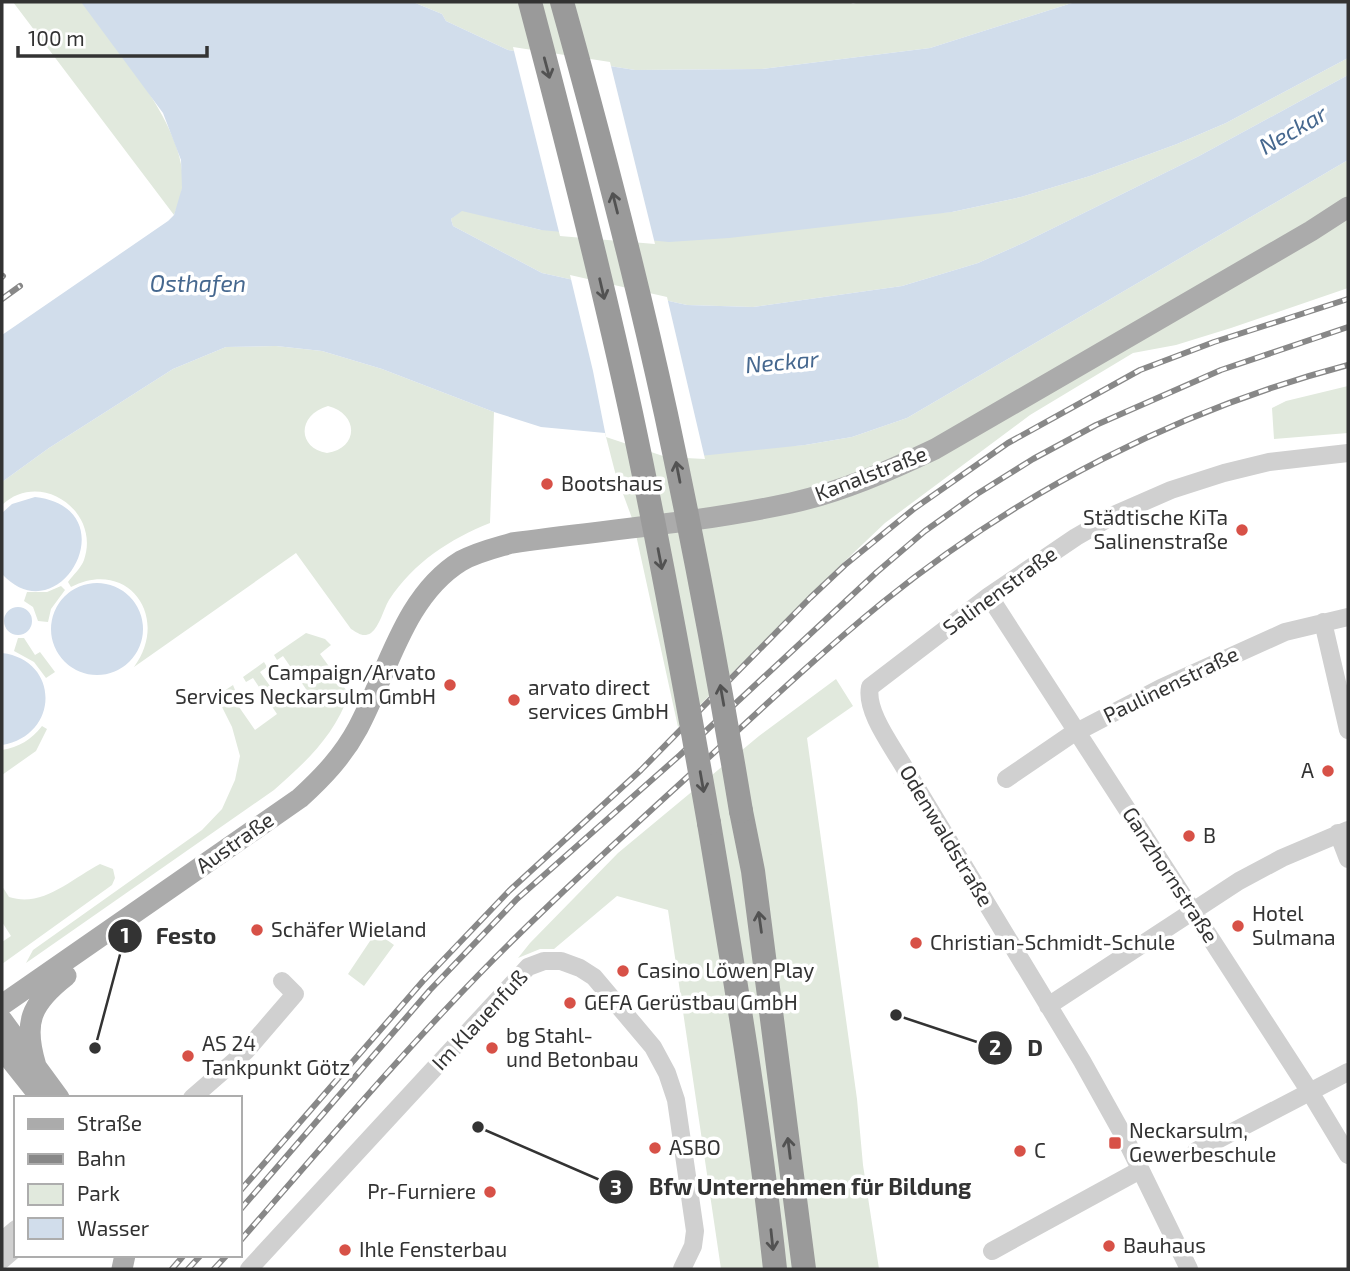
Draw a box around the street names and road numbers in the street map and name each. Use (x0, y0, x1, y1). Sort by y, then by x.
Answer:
street label: Kanalstraße (811, 440, 930, 505)
street label: Salinenstraße (937, 540, 1061, 639)
street label: Paulinenstraße (1099, 640, 1242, 727)
street label: Odenwaldstraße (895, 760, 999, 911)
street label: Ganzhornstraße (1118, 802, 1224, 947)
street label: Austraße (190, 806, 278, 878)
street label: Im Klauenfuß (426, 964, 532, 1074)

